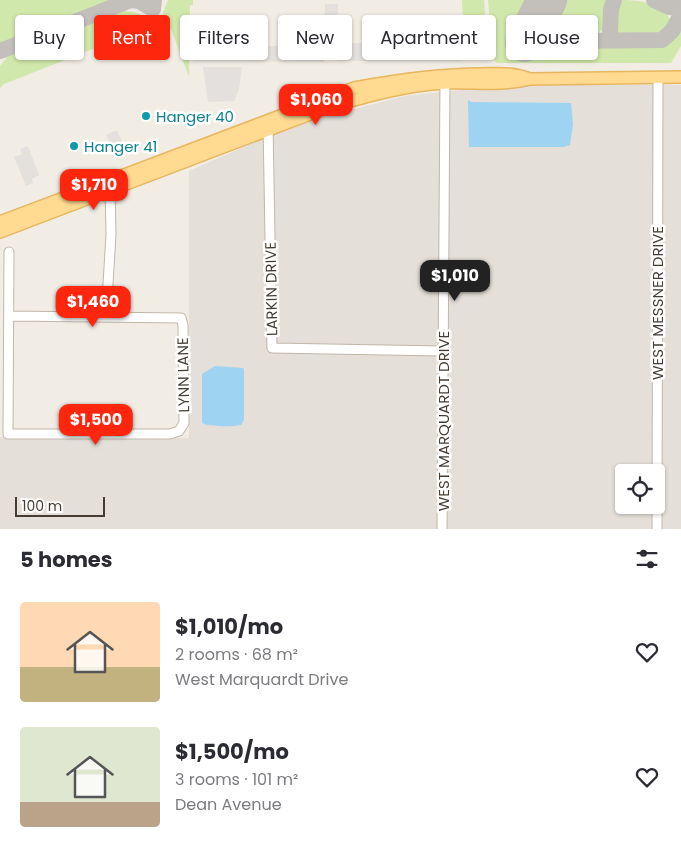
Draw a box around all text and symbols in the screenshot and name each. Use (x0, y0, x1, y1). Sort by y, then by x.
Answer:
chip: Buy (15, 15, 84, 60)
chip: Rent (94, 15, 170, 60)
chip: Filters (180, 15, 268, 60)
chip: New (278, 15, 352, 60)
chip: Apartment (362, 15, 496, 60)
chip: House (506, 15, 598, 60)
pin: $1,060 (275, 84, 357, 126)
text: $1,060 (290, 88, 342, 111)
place label: Hanger 40 (156, 106, 234, 127)
marker: Hanger 40 (140, 110, 152, 122)
place label: Hanger 41 (84, 136, 157, 157)
marker: Hanger 41 (68, 140, 80, 152)
pin: $1,710 (53, 168, 135, 211)
text: $1,710 (71, 173, 117, 196)
street label: WEST MESSNER DRIVE (647, 226, 668, 380)
street label: LARKIN DRIVE (260, 242, 282, 336)
pin: $1,010 (414, 260, 496, 302)
text: $1,010 (431, 264, 479, 287)
pin: $1,460 (52, 286, 134, 328)
text: $1,460 (67, 290, 119, 313)
street label: WEST MARQUARDT DRIVE (433, 331, 454, 511)
street label: LYNN LANE (172, 337, 194, 413)
pin: $1,500 (55, 404, 137, 446)
text: $1,500 (70, 408, 122, 431)
map controls (615, 464, 665, 514)
button: locate (615, 464, 665, 514)
scale bar (15, 494, 105, 517)
text: 100 m (22, 496, 62, 516)
text: 5 homes (20, 545, 113, 574)
icon: filters (633, 545, 661, 573)
text: $1,010/mo (175, 612, 283, 641)
icon: home (60, 622, 120, 682)
icon: heart (633, 638, 661, 666)
text: 2 rooms · 68 m² (175, 643, 298, 666)
text: West Marquardt Drive (175, 668, 348, 691)
text: $1,500/mo (175, 737, 289, 766)
icon: home (60, 747, 120, 807)
icon: heart (633, 763, 661, 791)
text: 3 rooms · 101 m² (175, 768, 298, 791)
text: Dean Avenue (175, 793, 282, 816)

